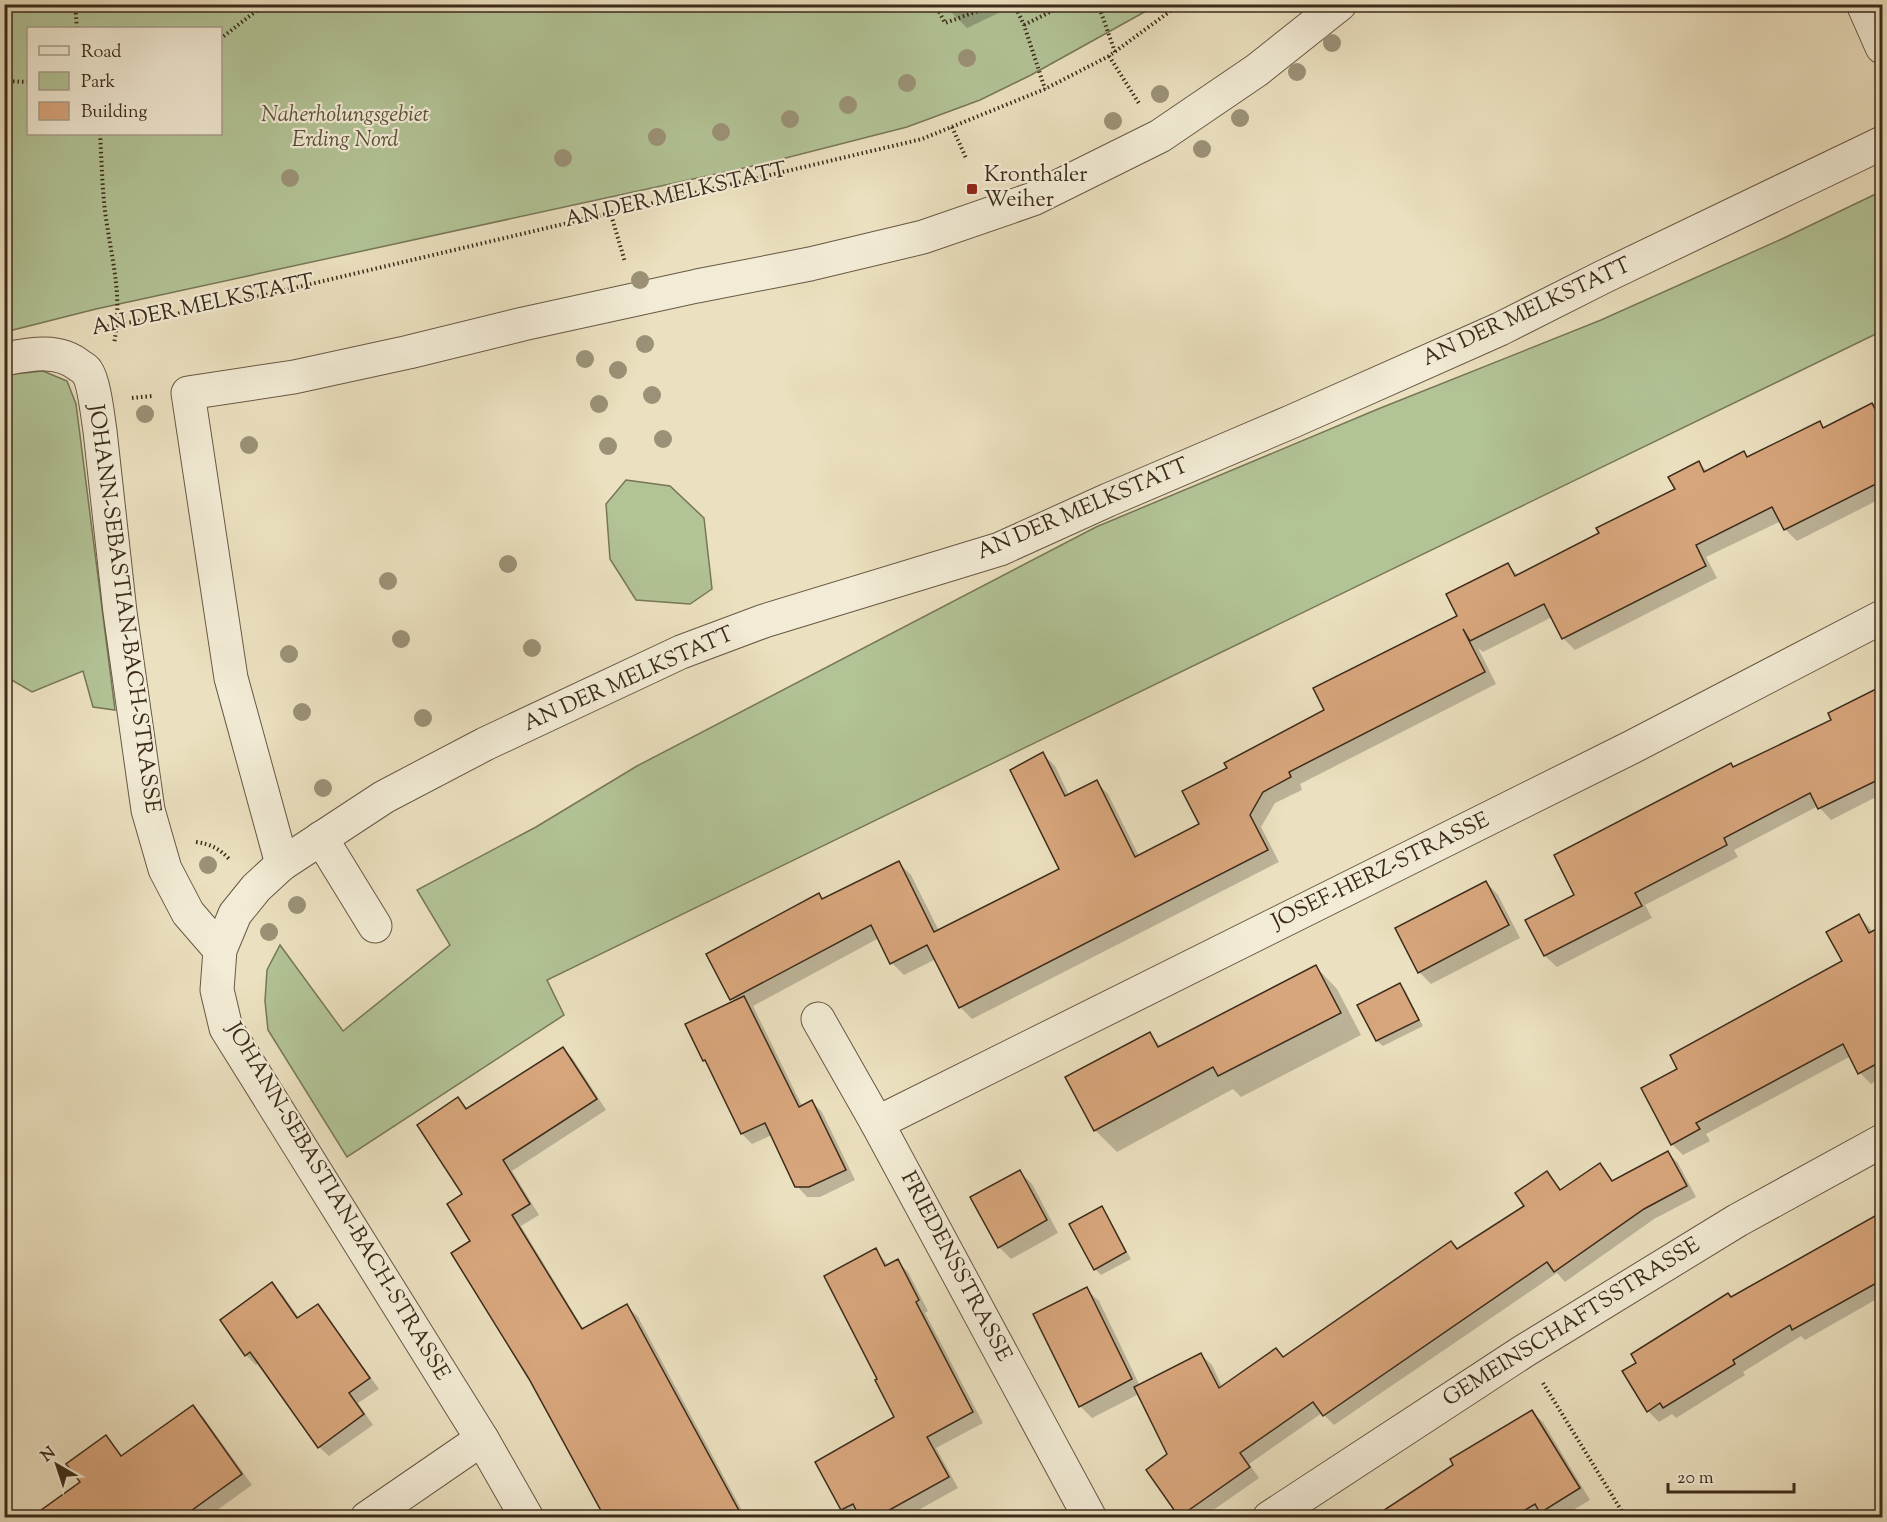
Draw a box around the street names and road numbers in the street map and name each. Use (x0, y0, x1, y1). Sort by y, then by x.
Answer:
street label: AN DER MELKSTATT (562, 155, 791, 237)
street label: AN DER MELKSTATT (1417, 250, 1637, 376)
street label: AN DER MELKSTATT (89, 267, 318, 345)
street label: JOHANN-SEBASTIAN-BACH-STRASSE (78, 402, 168, 815)
street label: AN DER MELKSTATT (972, 451, 1194, 569)
street label: AN DER MELKSTATT (519, 619, 740, 741)
street label: JOSEF-HERZ-STRASSE (1266, 805, 1495, 939)
street label: JOHANN-SEBASTIAN-BACH-STRASSE (217, 1016, 457, 1387)
street label: FRIEDENSSTRASSE (891, 1166, 1019, 1368)
street label: GEMEINSCHAFTSSTRASSE (1437, 1231, 1707, 1415)

